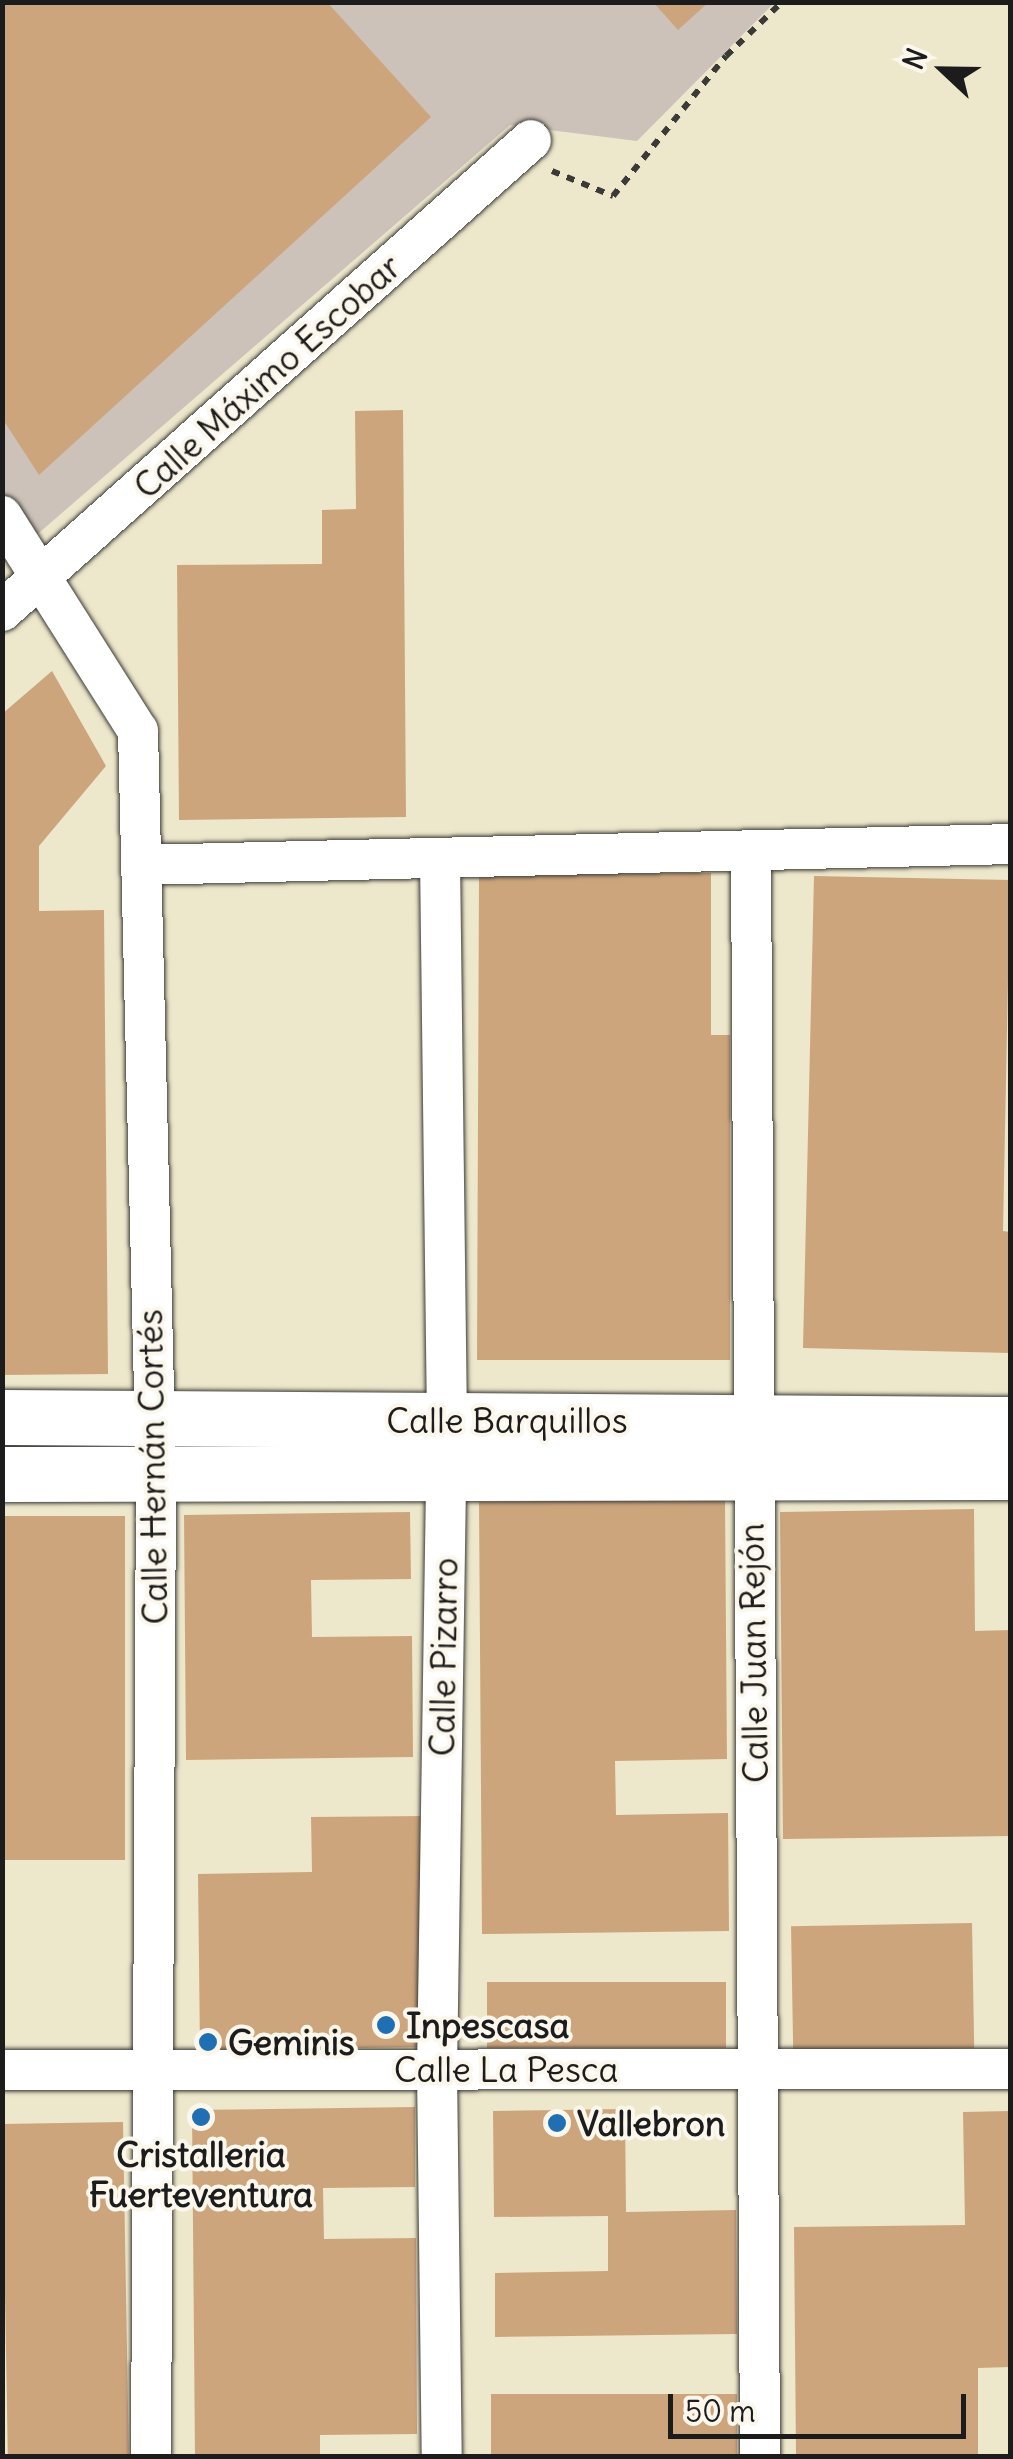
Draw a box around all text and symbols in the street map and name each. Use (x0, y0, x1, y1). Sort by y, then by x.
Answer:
north arrow (893, 20, 993, 120)
text: N (895, 43, 935, 74)
street label: Calle Máximo Escobar (125, 245, 409, 507)
street label: Calle Hernán Cortés (128, 1309, 176, 1625)
street label: Calle Barquillos (386, 1399, 628, 1441)
street label: Calle Juan Rejón (730, 1522, 776, 1784)
street label: Calle Pizarro (420, 1557, 466, 1757)
place label: Inpescasa (406, 2004, 569, 2046)
marker: Inpescasa (375, 2014, 397, 2036)
place label: Geminis (228, 2021, 355, 2063)
marker: Geminis (197, 2031, 219, 2053)
street label: Calle La Pesca (394, 2048, 618, 2090)
place label: Vallebron (577, 2102, 725, 2144)
marker: Cristalleria Fuerteventura (190, 2106, 212, 2128)
marker: Vallebron (546, 2112, 568, 2134)
place label: Cristalleria Fuerteventura (89, 2133, 313, 2215)
scale bar (673, 2374, 970, 2436)
text: 50 m (685, 2392, 755, 2430)

